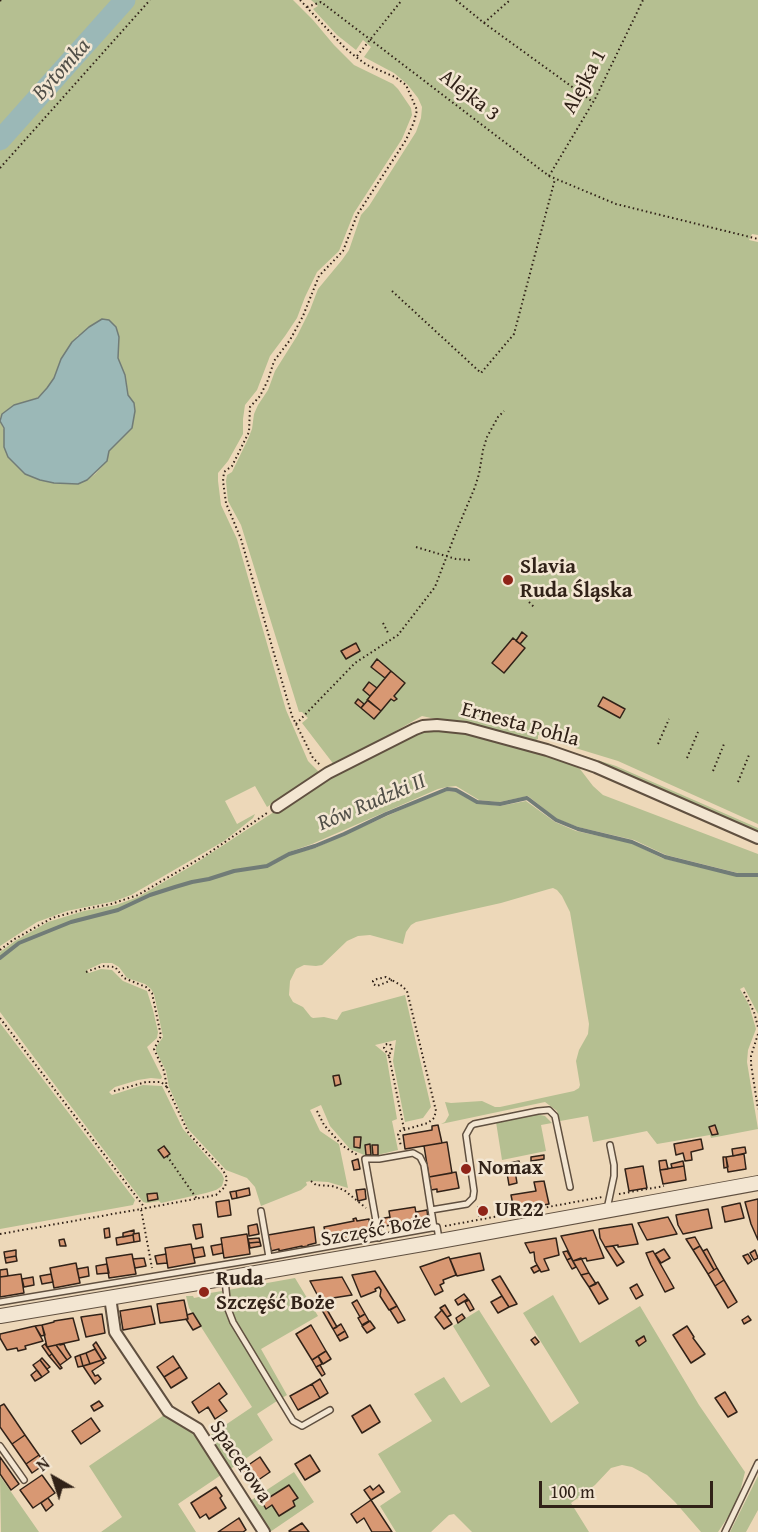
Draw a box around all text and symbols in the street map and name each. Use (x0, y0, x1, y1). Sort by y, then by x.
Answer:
water label: Bytomka (27, 34, 97, 106)
street label: Alejka 1 (558, 45, 612, 119)
street label: Alejka 3 (434, 65, 504, 127)
place label: Slavia Ruda Śląska (520, 555, 633, 605)
marker: Slavia Ruda Śląska (501, 573, 515, 587)
street label: Ernesta Pohla (458, 697, 582, 753)
water label: Rów Rudzki II (314, 768, 430, 838)
place label: Nomax (478, 1156, 543, 1182)
marker: Nomax (459, 1162, 473, 1176)
place label: UR22 (495, 1198, 544, 1224)
marker: UR22 (476, 1204, 490, 1218)
street label: Szczęść Boże (319, 1209, 433, 1253)
place label: Ruda Szczęść Boże (216, 1267, 335, 1317)
marker: Ruda Szczęść Boże (197, 1285, 211, 1299)
street label: Spacerowa (203, 1416, 277, 1508)
north arrow (24, 1448, 84, 1508)
text: N (31, 1451, 54, 1477)
scale bar (542, 1469, 716, 1507)
text: 100 m (550, 1478, 595, 1505)

